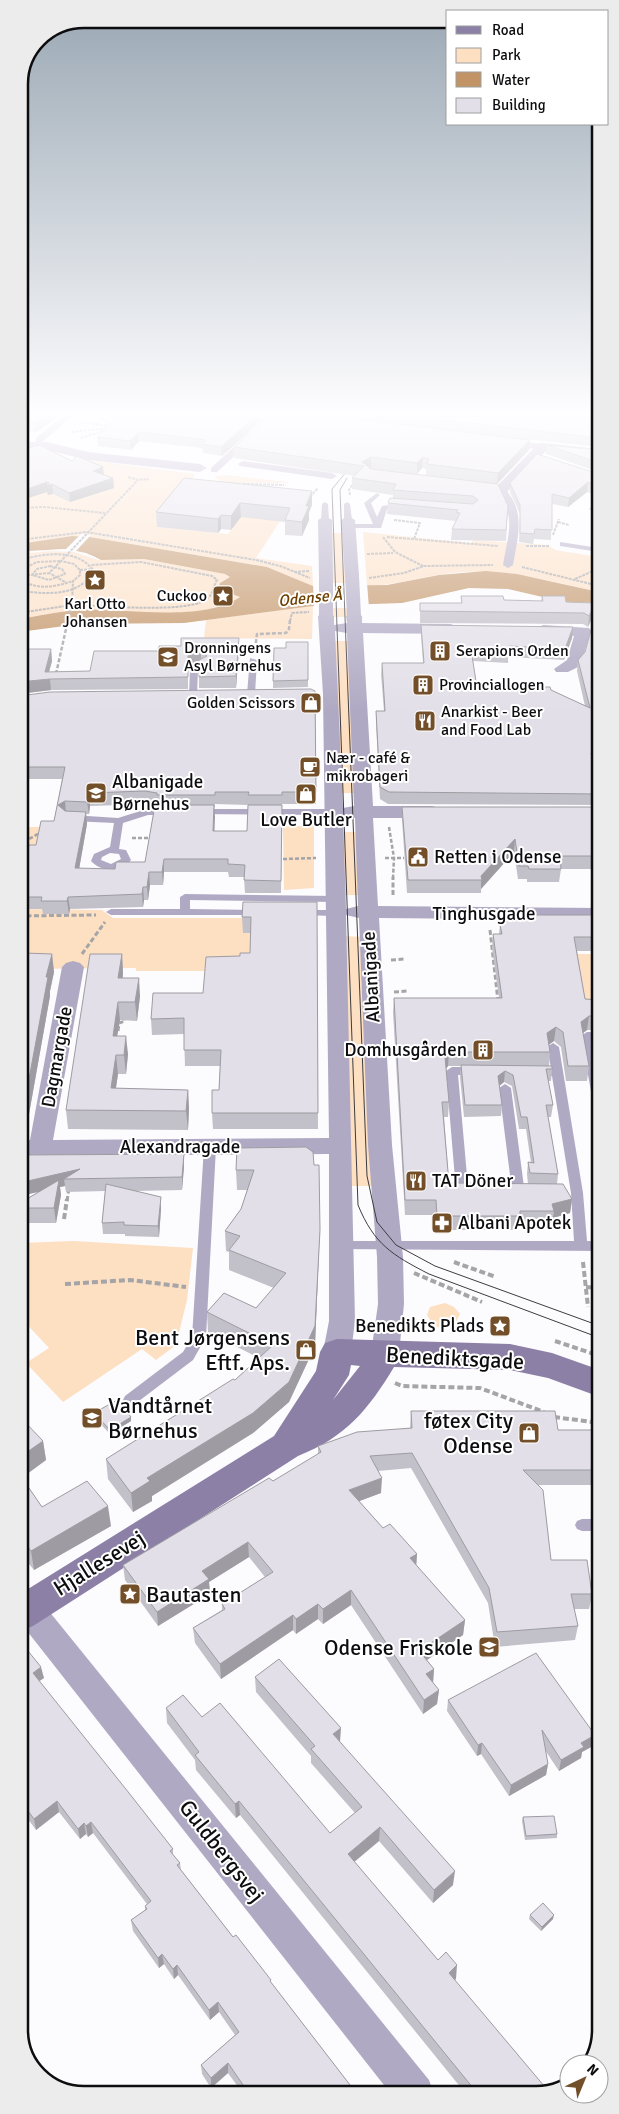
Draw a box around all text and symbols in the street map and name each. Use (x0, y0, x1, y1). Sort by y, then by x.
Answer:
legend (446, 10, 609, 125)
text: Road (492, 21, 524, 39)
text: Park (492, 46, 521, 64)
text: Water (492, 71, 530, 89)
text: Building (492, 96, 546, 114)
place icon: Karl Otto Johansen (83, 568, 107, 592)
place icon: Cuckoo (211, 584, 235, 608)
water label: Odense Å (277, 585, 344, 611)
place label: Cuckoo (157, 586, 207, 606)
place label: Karl Otto Johansen (63, 594, 127, 632)
place label: Dronningens Asyl Børnehus (184, 638, 282, 676)
building icon: Serapions Orden (428, 639, 452, 663)
place label: Serapions Orden (456, 641, 569, 661)
school or university icon: Dronningens Asyl Børnehus (156, 645, 180, 669)
building icon: Provinciallogen (411, 673, 435, 697)
place label: Provinciallogen (439, 675, 544, 695)
shop icon: Golden Scissors (299, 691, 323, 715)
place label: Golden Scissors (187, 693, 295, 713)
place label: Anarkist - Beer and Food Lab (441, 702, 543, 740)
restaurant icon: Anarkist - Beer and Food Lab (413, 709, 437, 733)
place label: Nær - café & mikrobageri (326, 748, 410, 786)
cafe icon: Nær - café & mikrobageri (298, 755, 322, 779)
place label: Albanigade Børnehus (112, 770, 203, 816)
school or university icon: Albanigade Børnehus (84, 781, 108, 805)
shop icon: Love Butler (294, 782, 318, 806)
place label: Love Butler (260, 808, 352, 832)
public building icon: Retten i Odense (406, 845, 430, 869)
place label: Retten i Odense (434, 845, 561, 869)
street label: Tinghusgade (432, 902, 536, 926)
street label: Albanigade (357, 931, 385, 1023)
street label: Dagmargade (36, 1004, 78, 1110)
place label: Domhusgården (344, 1038, 467, 1062)
building icon: Domhusgården (471, 1038, 495, 1062)
street label: Alexandragade (120, 1135, 240, 1159)
restaurant icon: TAT Döner (404, 1169, 428, 1193)
place label: TAT Döner (432, 1169, 513, 1193)
pharmacy icon: Albani Apotek (430, 1211, 454, 1235)
place label: Albani Apotek (458, 1211, 572, 1235)
place label: Benedikts Plads (355, 1314, 484, 1338)
place icon: Benedikts Plads (488, 1314, 512, 1338)
place label: Bent Jørgensens Eftf. Aps. (135, 1324, 290, 1376)
shop icon: Bent Jørgensens Eftf. Aps. (294, 1338, 318, 1362)
street label: Benediktsgade (385, 1341, 525, 1375)
place label: Vandtårnet Børnehus (108, 1392, 213, 1444)
school or university icon: Vandtårnet Børnehus (80, 1406, 104, 1430)
place label: føtex City Odense (424, 1407, 514, 1459)
shop icon: føtex City Odense (517, 1421, 541, 1445)
street label: Hjallesevej (48, 1524, 150, 1602)
place label: Bautasten (146, 1581, 242, 1608)
place icon: Bautasten (118, 1582, 142, 1606)
place label: Odense Friskole (324, 1634, 473, 1661)
school or university icon: Odense Friskole (477, 1635, 501, 1659)
street label: Guldbergsvej (174, 1794, 270, 1908)
north arrow (559, 2054, 609, 2104)
text: N (583, 2061, 602, 2080)

